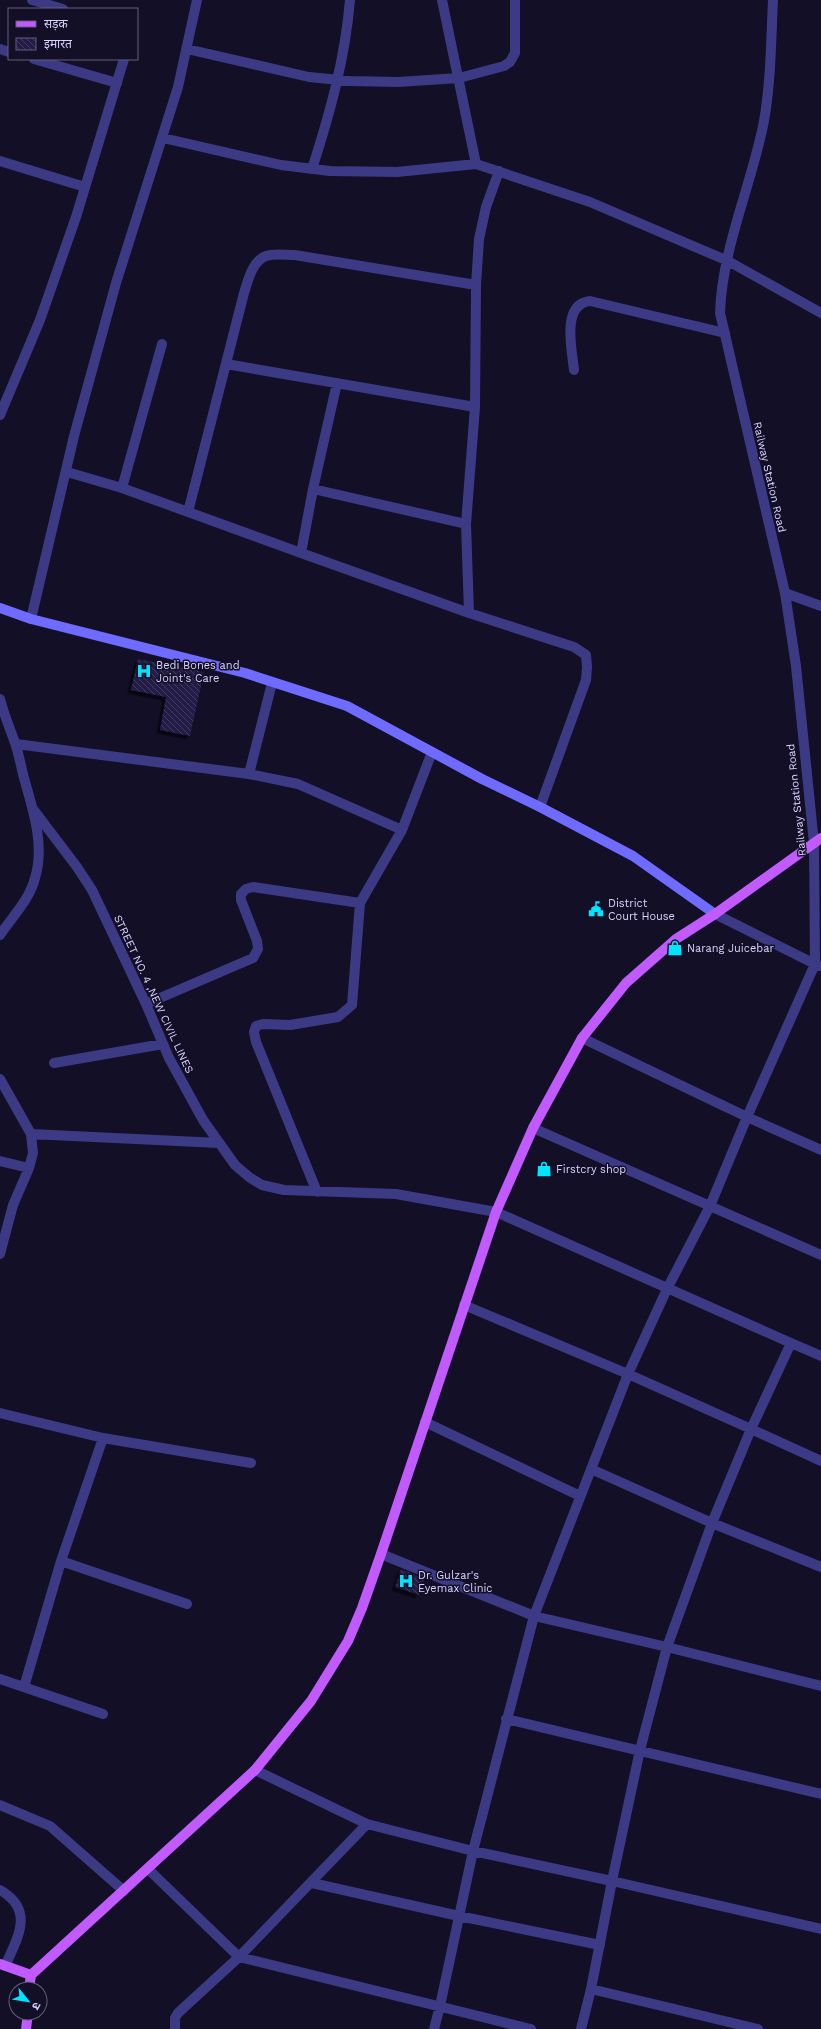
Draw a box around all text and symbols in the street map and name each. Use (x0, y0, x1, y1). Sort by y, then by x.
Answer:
legend (8, 8, 138, 60)
text: सड़क (44, 17, 69, 31)
text: इमारत (44, 37, 73, 51)
street label: Railway Station Road (750, 421, 789, 534)
place label: Bedi Bones and Joint's Care (156, 659, 240, 685)
hospital icon: Bedi Bones and Joint's Care (135, 662, 153, 680)
street label: Railway Station Road (784, 743, 809, 857)
place label: District Court House (608, 897, 675, 923)
public building icon: District Court House (587, 900, 605, 918)
street label: STREET NO. 4 ,NEW CIVIL LINES (111, 913, 196, 1075)
shop icon: Narang Juicebar (666, 939, 684, 957)
place label: Narang Juicebar (687, 942, 774, 955)
shop icon: Firstcry shop (535, 1160, 553, 1178)
place label: Firstcry shop (556, 1163, 626, 1176)
place label: Dr. Gulzar's Eyemax Clinic (418, 1569, 493, 1595)
hospital icon: Dr. Gulzar's Eyemax Clinic (397, 1572, 415, 1590)
north arrow (8, 1981, 48, 2021)
text: उ (29, 2000, 43, 2012)

